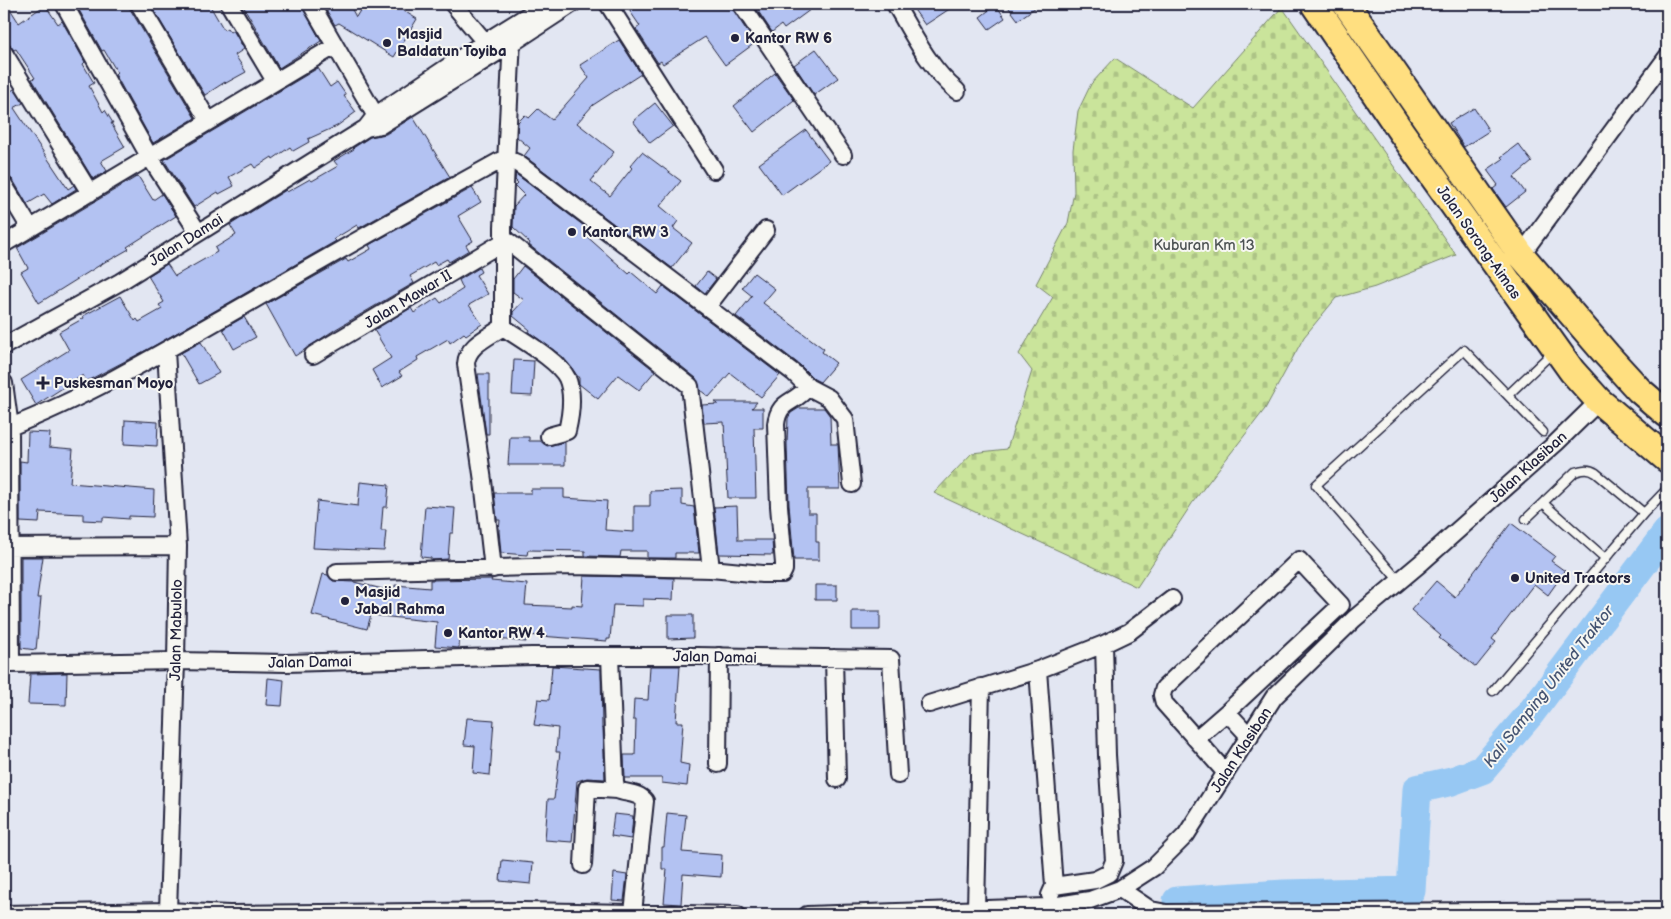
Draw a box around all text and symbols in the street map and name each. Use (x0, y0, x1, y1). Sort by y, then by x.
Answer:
place label: Masjid Baldatun Toyiba (397, 25, 507, 61)
place label: Kantor RW 6 (745, 29, 832, 48)
marker: Kantor RW 6 (729, 32, 741, 44)
marker: Masjid Baldatun Toyiba (381, 37, 393, 49)
street label: Jalan Sorong-Aimas (1432, 182, 1525, 303)
street label: Jalan Damai (146, 210, 227, 271)
place label: Kantor RW 3 (582, 223, 669, 242)
marker: Kantor RW 3 (566, 226, 578, 238)
park label: Kuburan Km 13 (1153, 236, 1255, 255)
street label: Jalan Mawar II (361, 266, 456, 333)
place label: Puskesman Moyo (54, 374, 174, 393)
marker: Puskesman Moyo (36, 376, 50, 390)
street label: Jalan Klasiban (1486, 428, 1571, 507)
place label: United Tractors (1525, 569, 1631, 588)
marker: United Tractors (1509, 572, 1521, 584)
street label: Jalan Mabulolo (166, 579, 187, 681)
place label: Masjid Jabal Rahma (355, 583, 445, 619)
marker: Masjid Jabal Rahma (339, 595, 351, 607)
water label: Kali Samping United Traktor (1480, 601, 1619, 772)
place label: Kantor RW 4 (458, 624, 545, 643)
marker: Kantor RW 4 (442, 627, 454, 639)
street label: Jalan Damai (673, 647, 757, 668)
street label: Jalan Damai (268, 652, 352, 673)
street label: Jalan Klasiban (1207, 704, 1276, 797)

